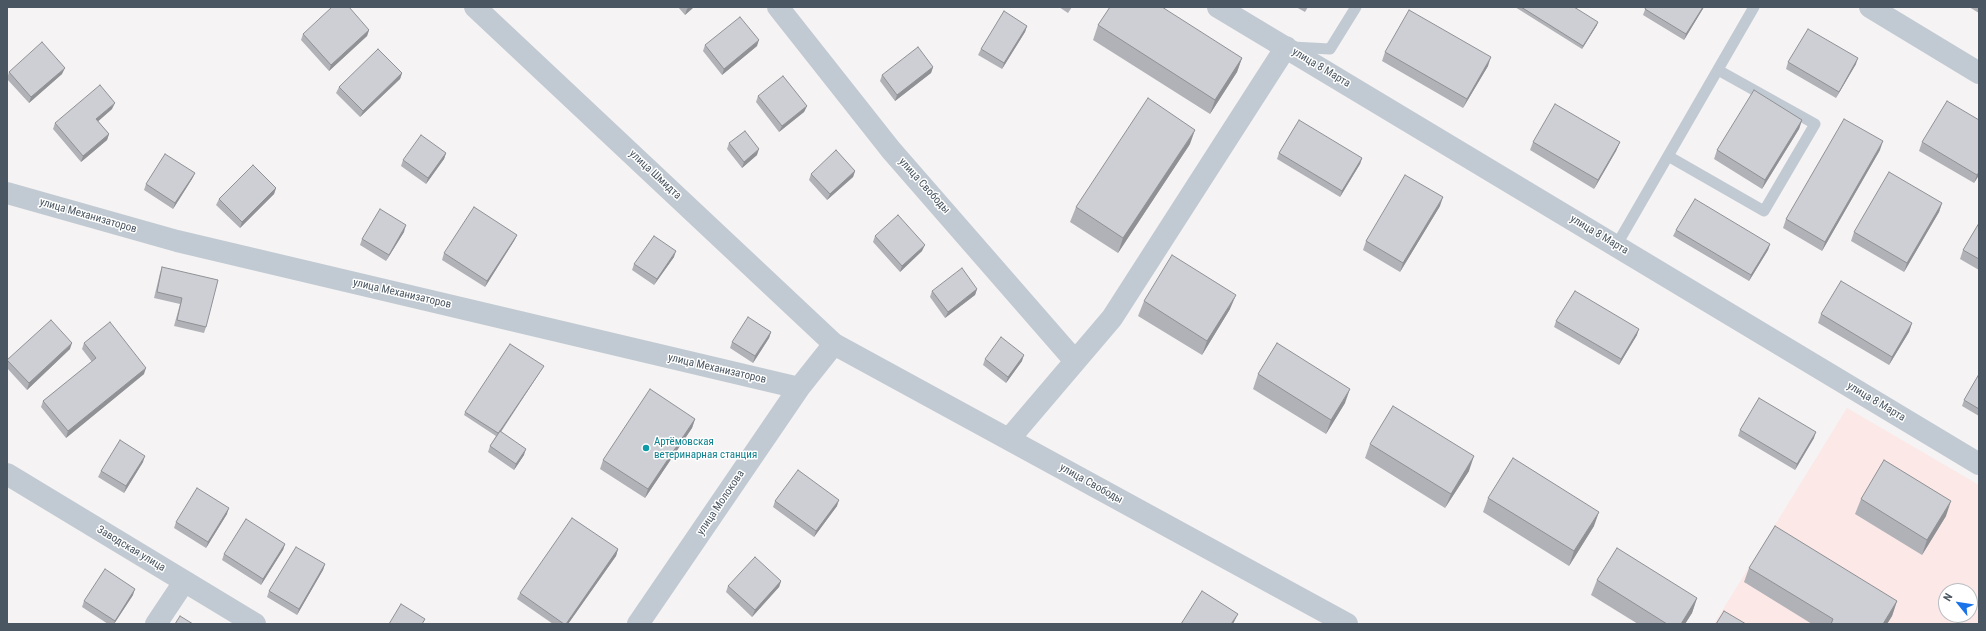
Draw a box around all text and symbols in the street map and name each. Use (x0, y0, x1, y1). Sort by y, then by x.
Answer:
street label: улица 8 Марта (1290, 45, 1352, 91)
street label: улица Шмидта (626, 148, 684, 202)
street label: улица Свободы (896, 155, 952, 217)
street label: улица Механизаторов (38, 196, 138, 236)
street label: улица 8 Марта (1568, 212, 1630, 258)
street label: улица Механизаторов (352, 276, 452, 312)
street label: улица Механизаторов (667, 351, 767, 387)
street label: улица 8 Марта (1845, 379, 1907, 425)
place label: Артёмовская ветеринарная станция (654, 435, 757, 461)
marker: Артёмовская ветеринарная станция (641, 443, 651, 453)
street label: улица Свободы (1057, 461, 1125, 507)
street label: улица Молокова (694, 468, 748, 538)
street label: Заводская улица (94, 523, 168, 575)
north arrow (1938, 583, 1978, 623)
text: N (1941, 591, 1955, 603)

